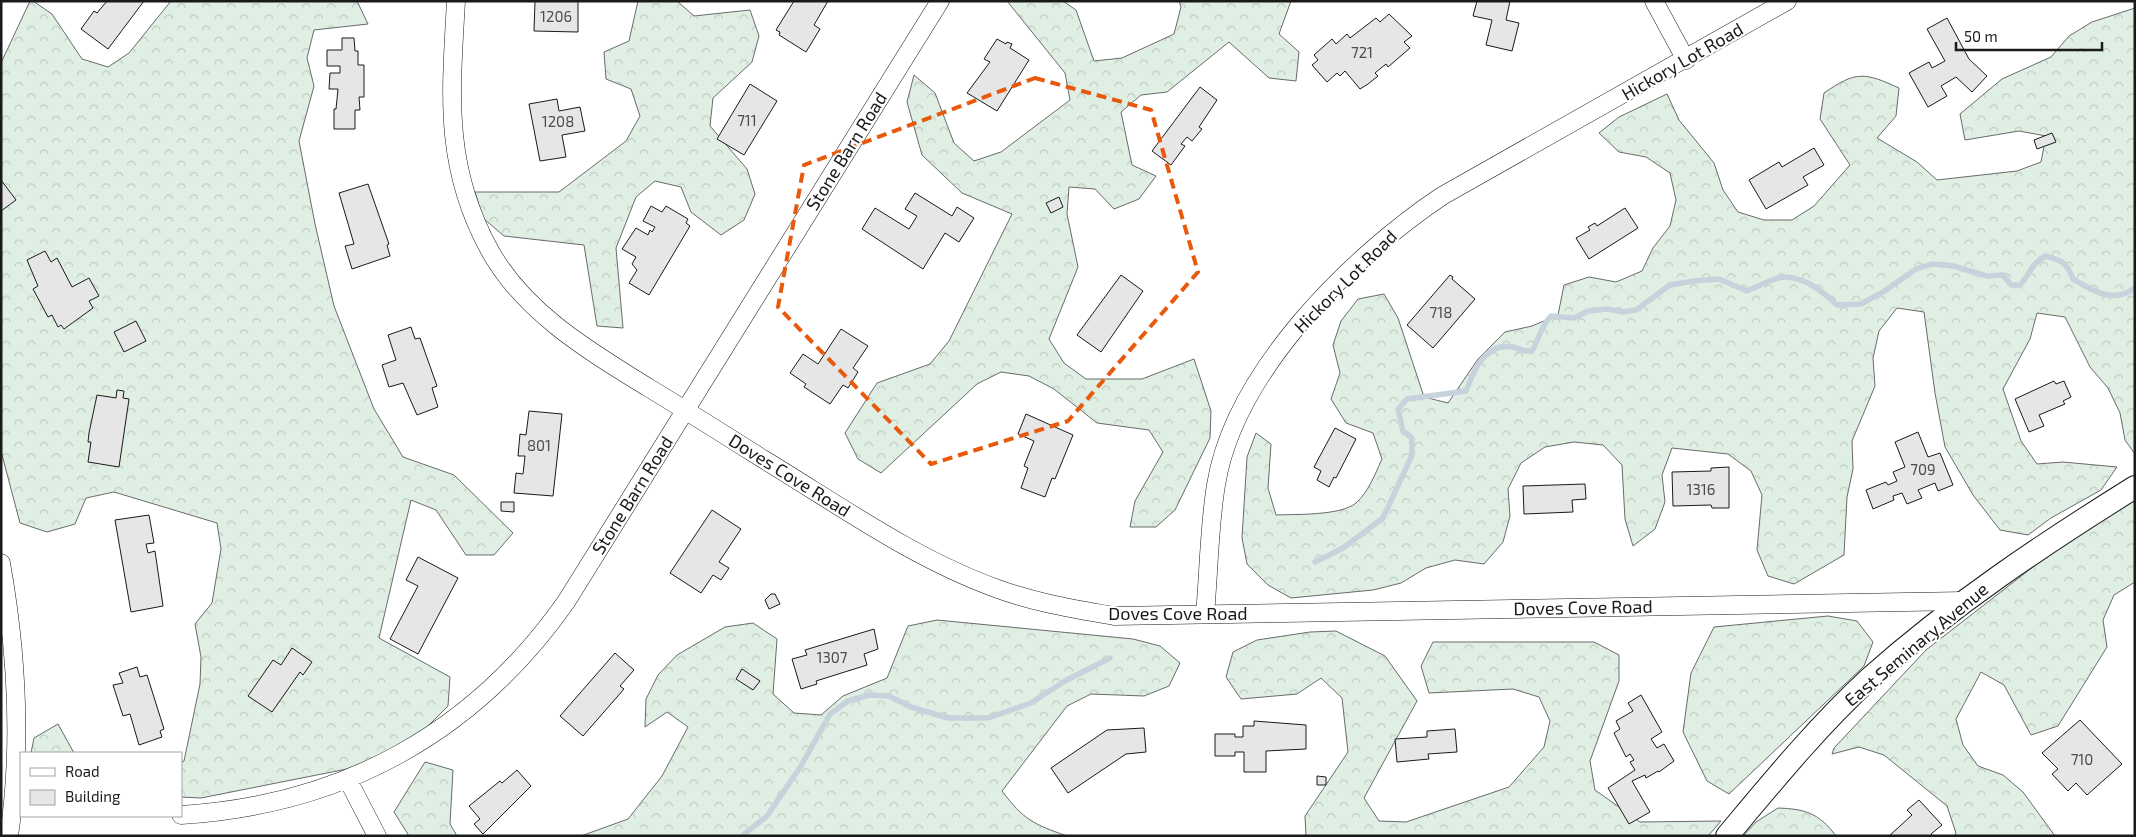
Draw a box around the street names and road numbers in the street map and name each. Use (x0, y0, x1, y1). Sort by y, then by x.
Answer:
street label: Hickory Lot Road (1617, 17, 1747, 105)
street label: Stone Barn Road (801, 88, 891, 214)
street label: Hickory Lot Road (1289, 225, 1401, 337)
street label: Doves Cove Road (725, 429, 855, 521)
street label: Stone Barn Road (587, 432, 677, 558)
street label: East Seminary Avenue (1840, 578, 1992, 710)
street label: Doves Cove Road (1513, 595, 1653, 619)
street label: Doves Cove Road (1108, 602, 1248, 624)

